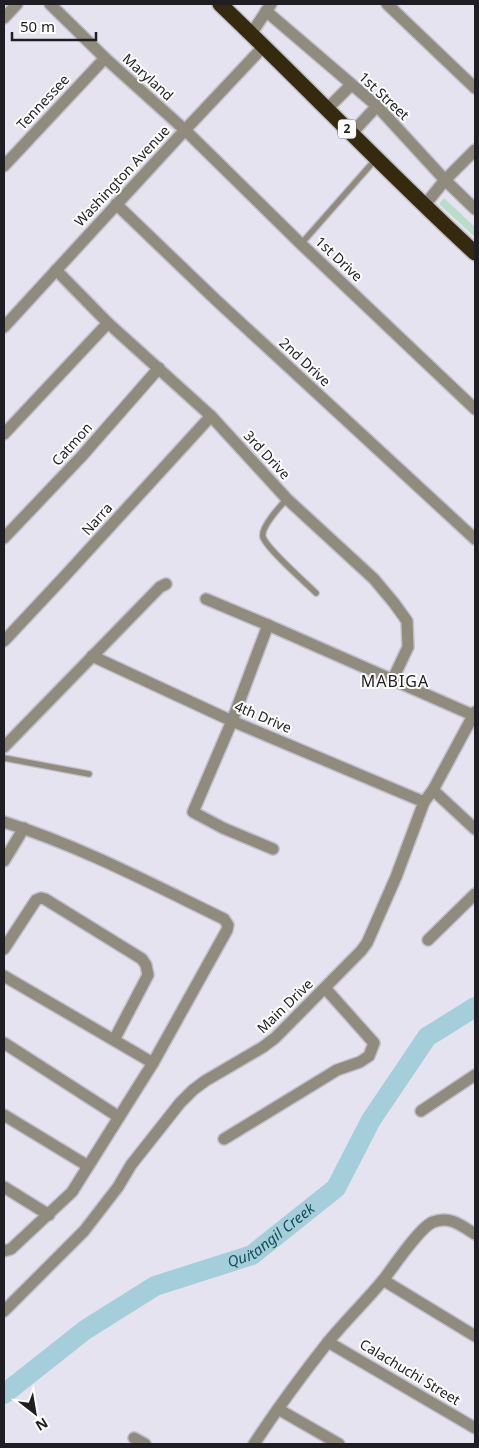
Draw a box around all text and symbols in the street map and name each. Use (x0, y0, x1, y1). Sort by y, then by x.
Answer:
scale bar (12, 10, 96, 42)
text: 50 m (20, 16, 55, 36)
street label: Maryland (119, 49, 178, 104)
street label: 1st Street (355, 67, 414, 124)
street label: Tennessee (12, 70, 73, 133)
road number: 2 (338, 120, 356, 138)
street label: Washington Avenue (70, 121, 174, 230)
street label: 1st Drive (312, 232, 367, 285)
street label: 2nd Drive (276, 333, 335, 390)
street label: Catmon (47, 418, 96, 469)
street label: 3rd Drive (240, 426, 295, 483)
street label: Narra (77, 498, 116, 539)
district label: MABIGA (361, 670, 429, 692)
street label: 4th Drive (232, 696, 295, 737)
street label: Main Drive (252, 974, 317, 1037)
water label: Quitangil Creek (225, 1198, 319, 1271)
street label: Calachuchi Street (357, 1334, 464, 1409)
north arrow (10, 1388, 60, 1438)
text: N (32, 1413, 52, 1436)

